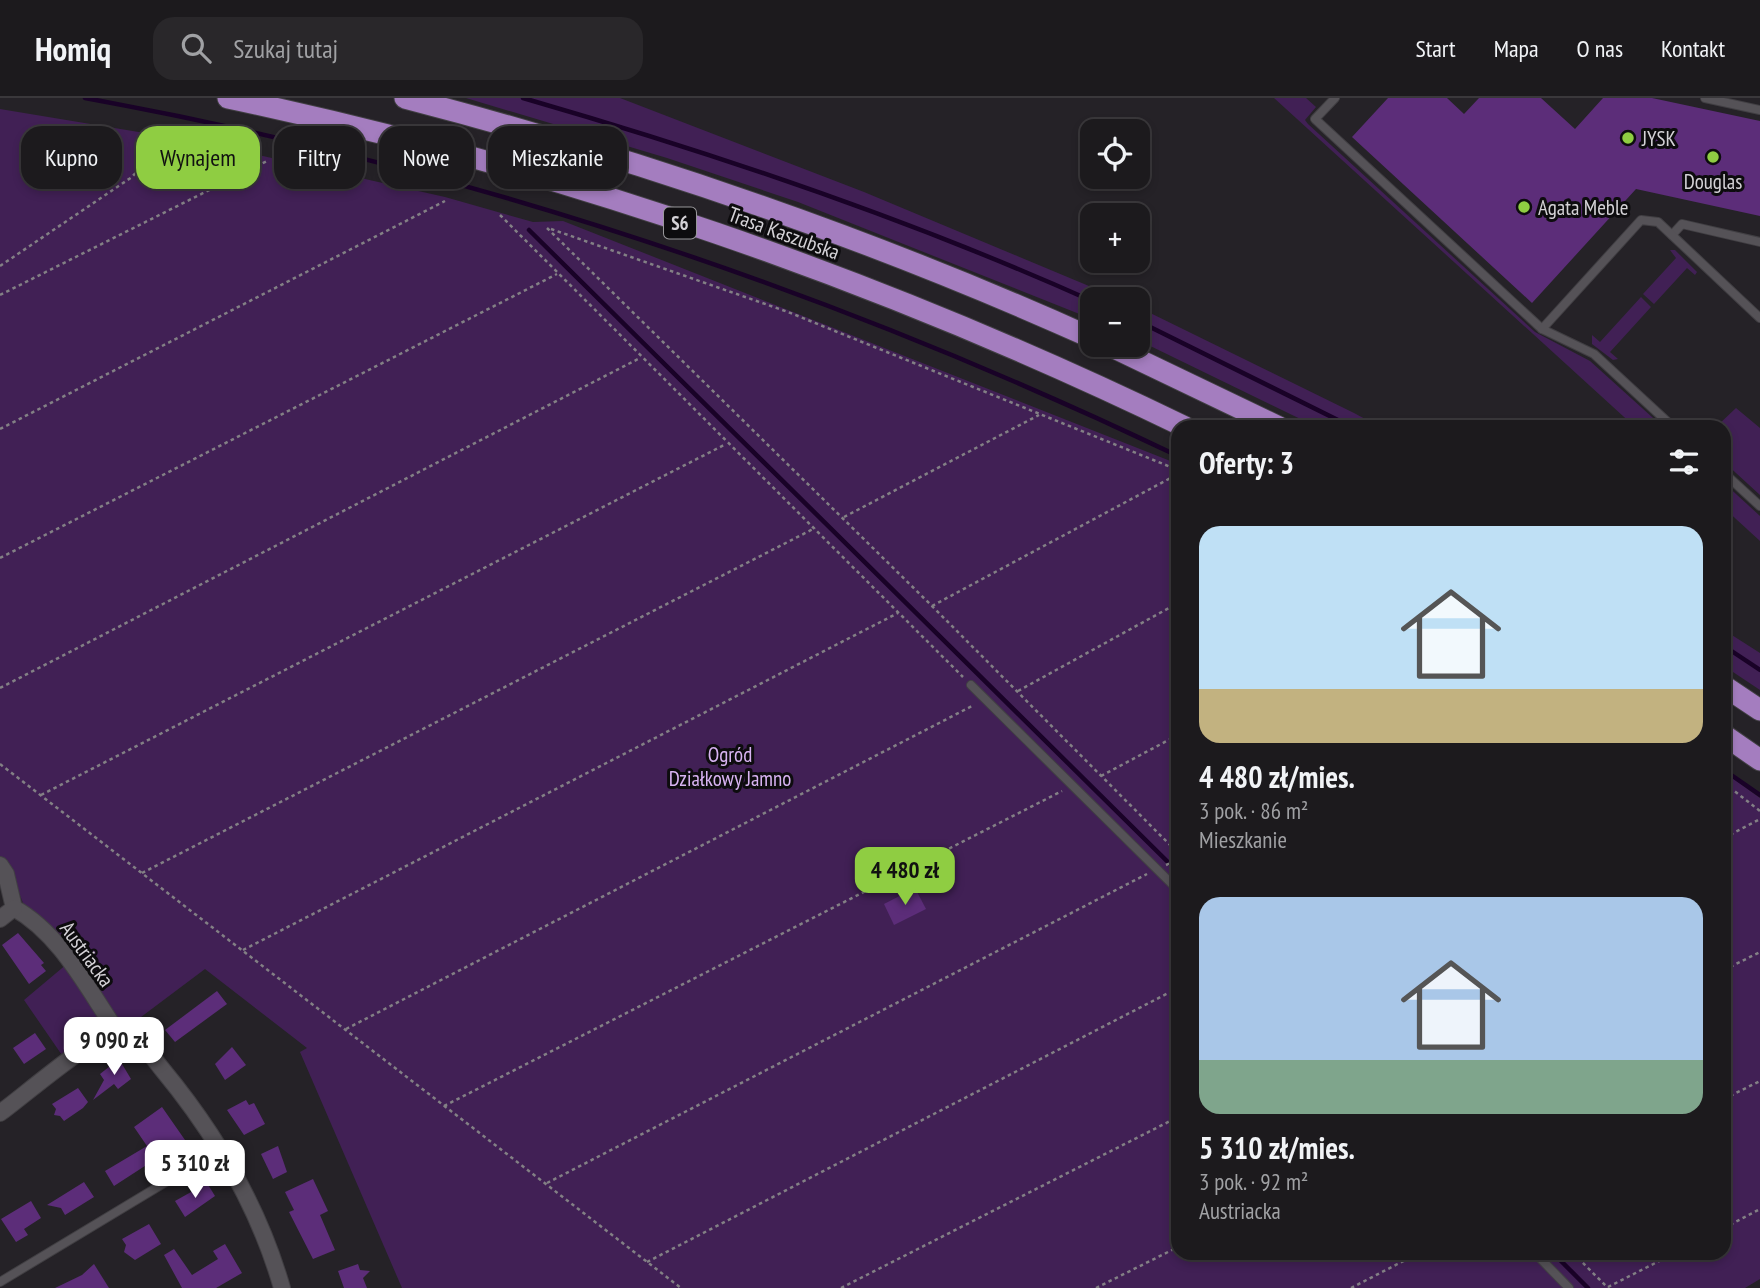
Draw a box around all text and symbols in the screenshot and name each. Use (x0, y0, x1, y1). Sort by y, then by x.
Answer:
search box (153, 17, 643, 80)
text: Homiq (35, 27, 111, 70)
icon: search (177, 29, 215, 67)
text: Szukaj tutaj (233, 32, 338, 65)
text: Start (1415, 33, 1456, 64)
text: Mapa (1494, 33, 1539, 64)
text: O nas (1577, 33, 1623, 64)
text: Kontakt (1661, 33, 1725, 64)
map controls (1080, 119, 1150, 357)
button: locate (1080, 119, 1150, 189)
place label: JYSK (1641, 125, 1676, 152)
chip: Kupno (21, 126, 122, 189)
chip: Wynajem (136, 126, 260, 189)
chip: Filtry (274, 126, 365, 189)
chip: Nowe (379, 126, 474, 189)
chip: Mieszkanie (488, 126, 627, 189)
marker: JYSK (1620, 130, 1636, 146)
marker: Douglas (1705, 149, 1721, 165)
place label: Douglas (1684, 168, 1742, 195)
place label: Agata Meble (1538, 194, 1629, 221)
marker: Agata Meble (1516, 199, 1532, 215)
street label: Trasa Kaszubska (725, 200, 843, 266)
button: + (1080, 203, 1150, 273)
road number: S6 (664, 208, 696, 238)
button: − (1080, 287, 1150, 357)
text: Oferty: 3 (1199, 443, 1294, 482)
icon: filters (1665, 443, 1703, 481)
icon: home (1388, 571, 1514, 697)
park label: Ogród Działkowy Jamno (669, 741, 791, 792)
text: 4 480 zł/mies. (1199, 757, 1355, 796)
text: 3 pok. · 86 m² (1199, 796, 1308, 825)
text: Mieszkanie (1199, 825, 1287, 854)
pin: 4 480 zł (833, 848, 977, 907)
text: 4 480 zł (871, 855, 939, 884)
street label: Austriacka (54, 916, 120, 992)
icon: home (1388, 942, 1514, 1068)
pin: 9 090 zł (42, 1018, 186, 1077)
text: 9 090 zł (80, 1025, 148, 1054)
text: 5 310 zł/mies. (1199, 1128, 1355, 1167)
pin: 5 310 zł (123, 1140, 267, 1200)
text: 5 310 zł (161, 1148, 229, 1177)
text: 3 pok. · 92 m² (1199, 1167, 1308, 1196)
text: Austriacka (1199, 1196, 1281, 1225)

